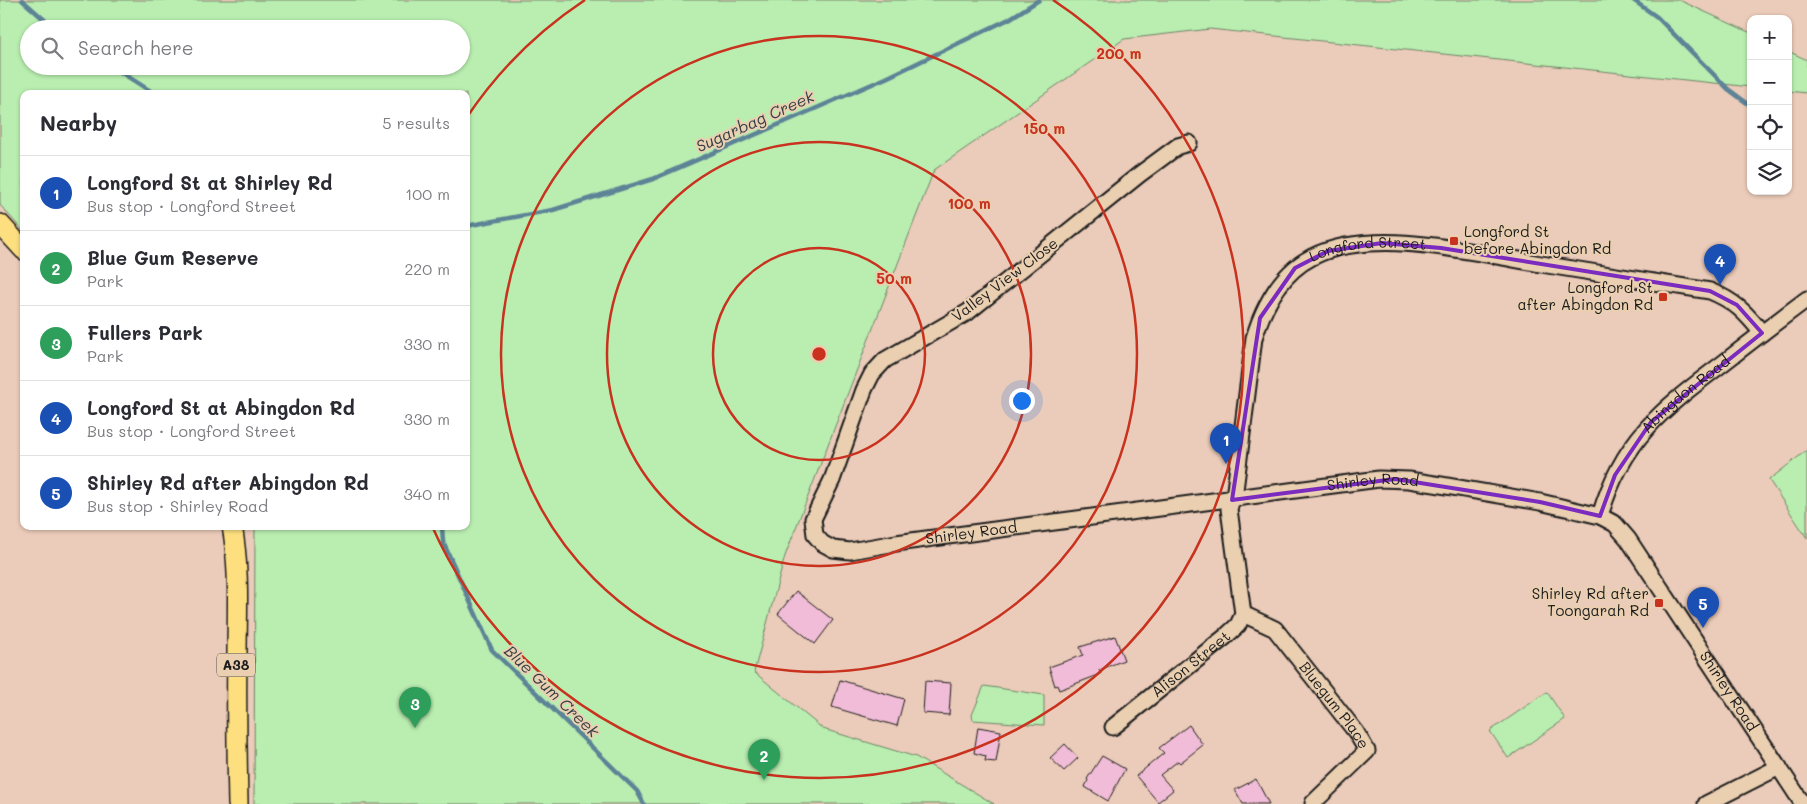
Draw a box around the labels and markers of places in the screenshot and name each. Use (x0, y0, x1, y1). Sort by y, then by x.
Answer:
place label: Longford St before Abingdon Rd (1464, 221, 1611, 258)
marker: Longford St before Abingdon Rd (1448, 235, 1460, 247)
pin: 4 (1704, 244, 1736, 285)
place label: Longford St after Abingdon Rd (1517, 277, 1653, 314)
marker: Longford St after Abingdon Rd (1657, 291, 1669, 303)
centre of rings (810, 345, 828, 363)
pin: 1 (1210, 423, 1242, 464)
place label: Shirley Rd after Toongarah Rd (1532, 583, 1649, 620)
pin: 5 (1687, 587, 1719, 628)
marker: Shirley Rd after Toongarah Rd (1653, 597, 1665, 609)
pin: 3 (399, 687, 431, 728)
pin: 2 (748, 739, 780, 780)

